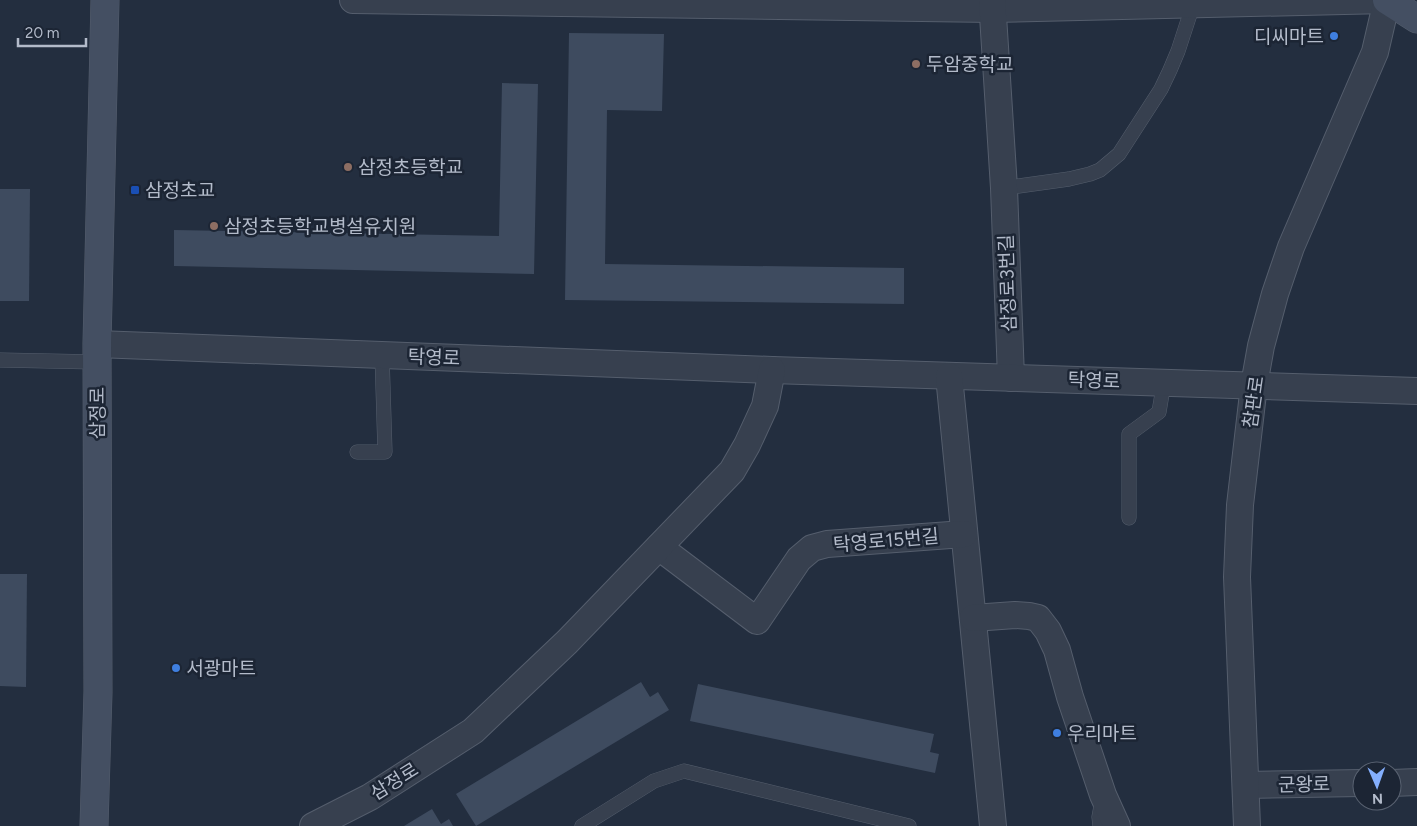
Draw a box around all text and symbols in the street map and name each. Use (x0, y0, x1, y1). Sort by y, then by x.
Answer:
scale bar (18, 15, 85, 47)
text: 20 m (25, 24, 59, 42)
place label: 디씨마트 (1254, 25, 1324, 48)
marker: 디씨마트 (1328, 30, 1340, 42)
place label: 두암중학교 (926, 53, 1013, 76)
marker: 두암중학교 (910, 58, 922, 70)
place label: 삼정초등학교 (358, 156, 463, 179)
marker: 삼정초등학교 (342, 161, 354, 173)
place label: 삼정초교 (145, 179, 215, 202)
marker: 삼정초교 (129, 184, 141, 196)
place label: 삼정초등학교병설유치원 (224, 215, 416, 238)
marker: 삼정초등학교병설유치원 (208, 220, 220, 232)
street label: 삼정로3번길 (994, 234, 1021, 332)
street label: 탁영로 (407, 345, 461, 370)
street label: 탁영로 (1067, 368, 1121, 393)
street label: 참판로 (1238, 374, 1269, 430)
street label: 삼정로 (86, 387, 109, 439)
street label: 탁영로15번길 (832, 524, 940, 557)
place label: 서광마트 (186, 657, 256, 680)
marker: 서광마트 (170, 662, 182, 674)
place label: 우리마트 (1067, 722, 1137, 745)
marker: 우리마트 (1051, 727, 1063, 739)
street label: 삼정로 (366, 758, 423, 805)
north arrow (1352, 761, 1402, 811)
street label: 군왕로 (1278, 773, 1330, 796)
text: N (1372, 790, 1383, 807)

